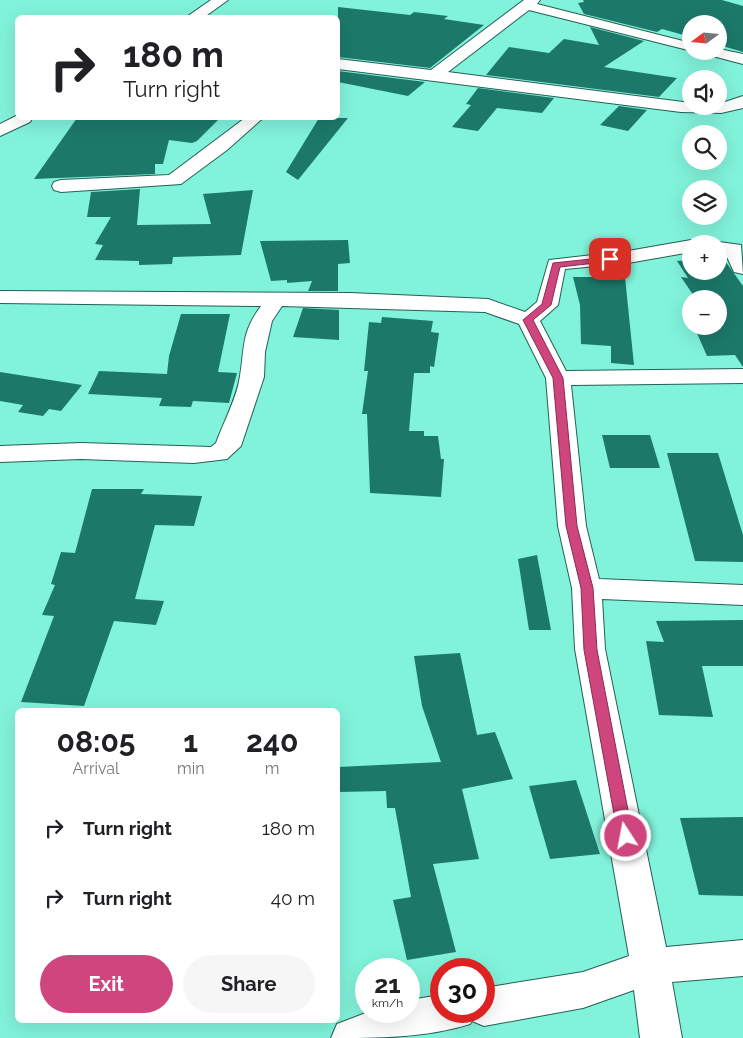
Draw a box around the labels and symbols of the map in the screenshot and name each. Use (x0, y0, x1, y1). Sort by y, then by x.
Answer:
north arrow (682, 15, 728, 60)
pin (589, 238, 631, 280)
position arrow (599, 809, 651, 861)
speed limit sign: 30 (430, 958, 495, 1023)

